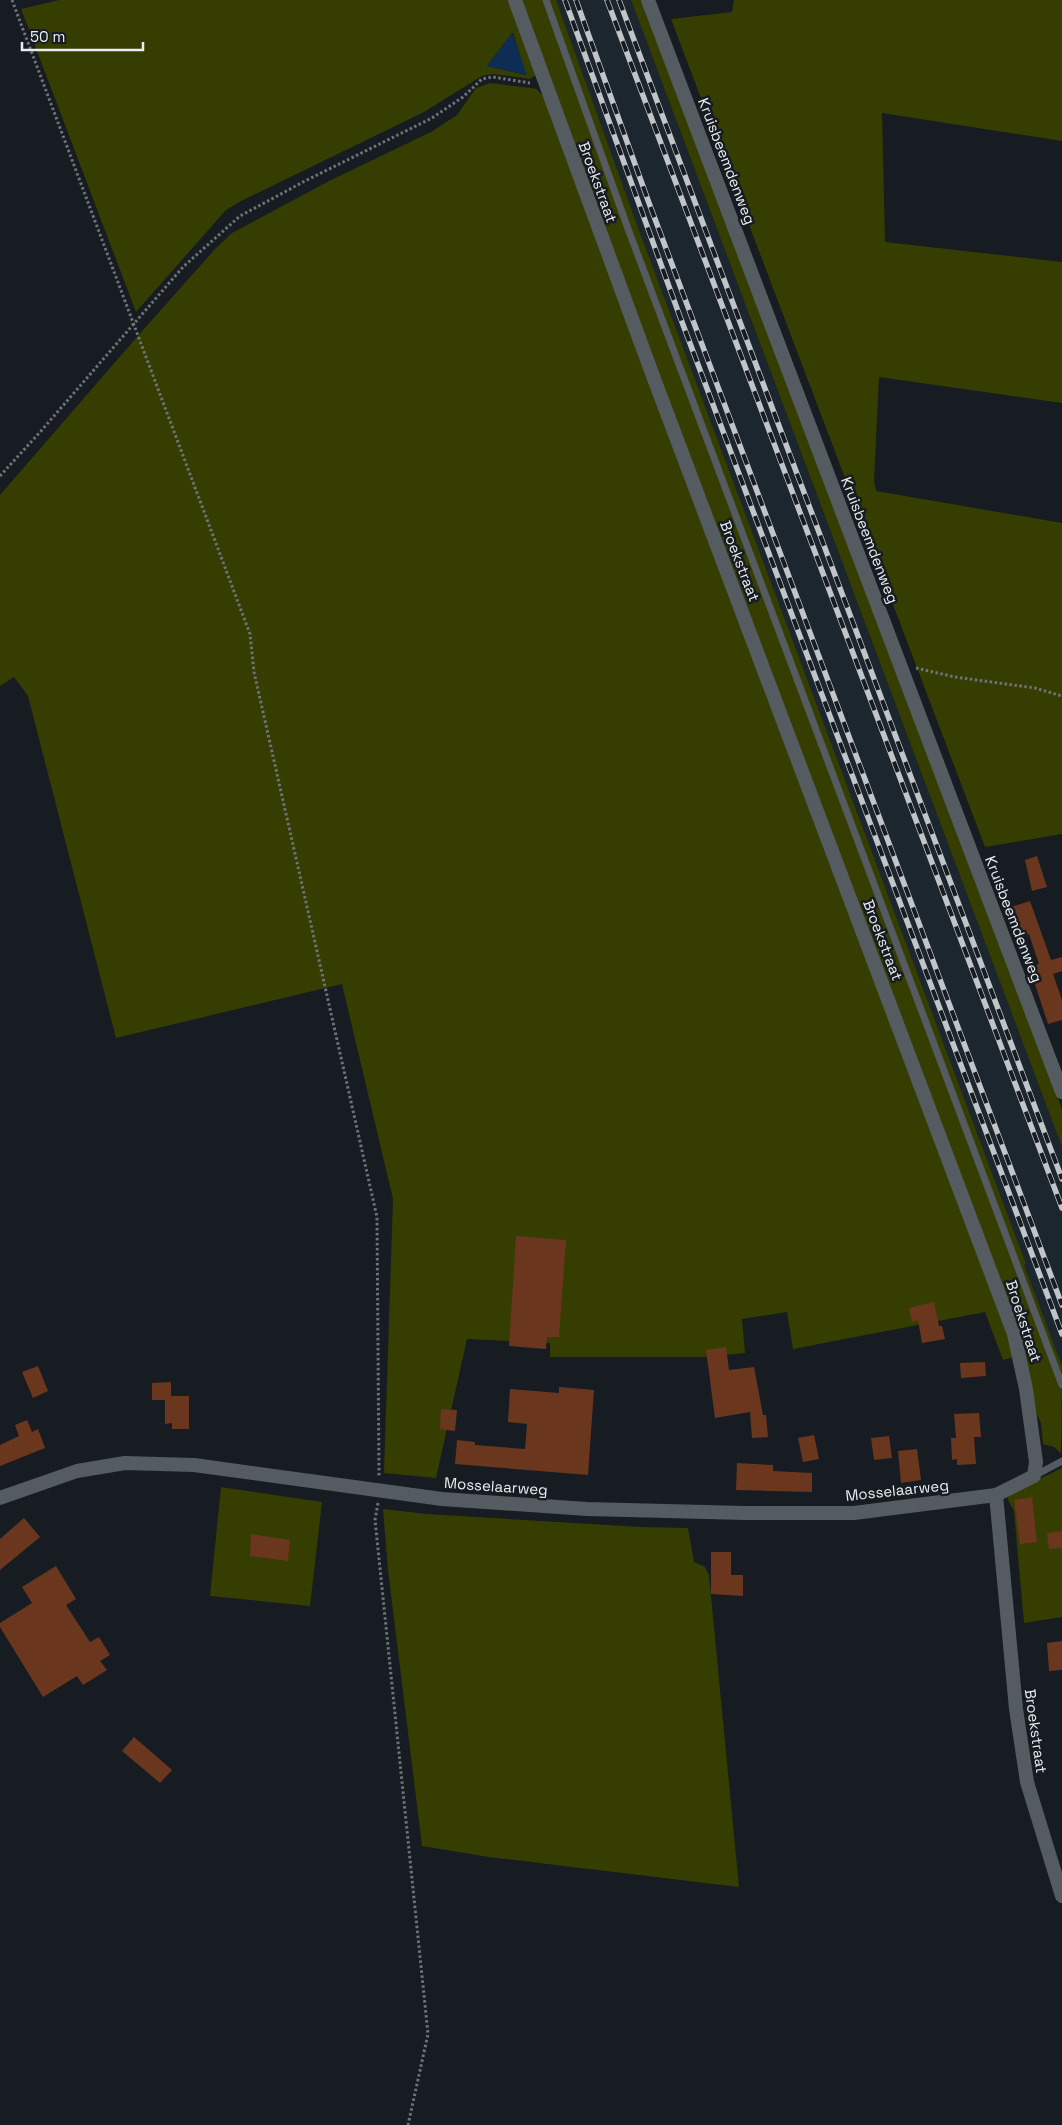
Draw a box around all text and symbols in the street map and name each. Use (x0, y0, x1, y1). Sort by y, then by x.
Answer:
scale bar (22, 20, 144, 52)
text: 50 m (30, 27, 65, 46)
street label: Kruisbeemdenweg (694, 95, 760, 227)
street label: Broekstraat (575, 139, 622, 225)
street label: Kruisbeemdenweg (837, 474, 903, 606)
street label: Broekstraat (716, 518, 764, 604)
street label: Kruisbeemdenweg (981, 853, 1047, 985)
street label: Broekstraat (859, 897, 907, 983)
street label: Broekstraat (1002, 1278, 1046, 1364)
street label: Mosselaarweg (444, 1473, 548, 1499)
street label: Mosselaarweg (844, 1475, 950, 1505)
street label: Broekstraat (1021, 1688, 1051, 1775)

